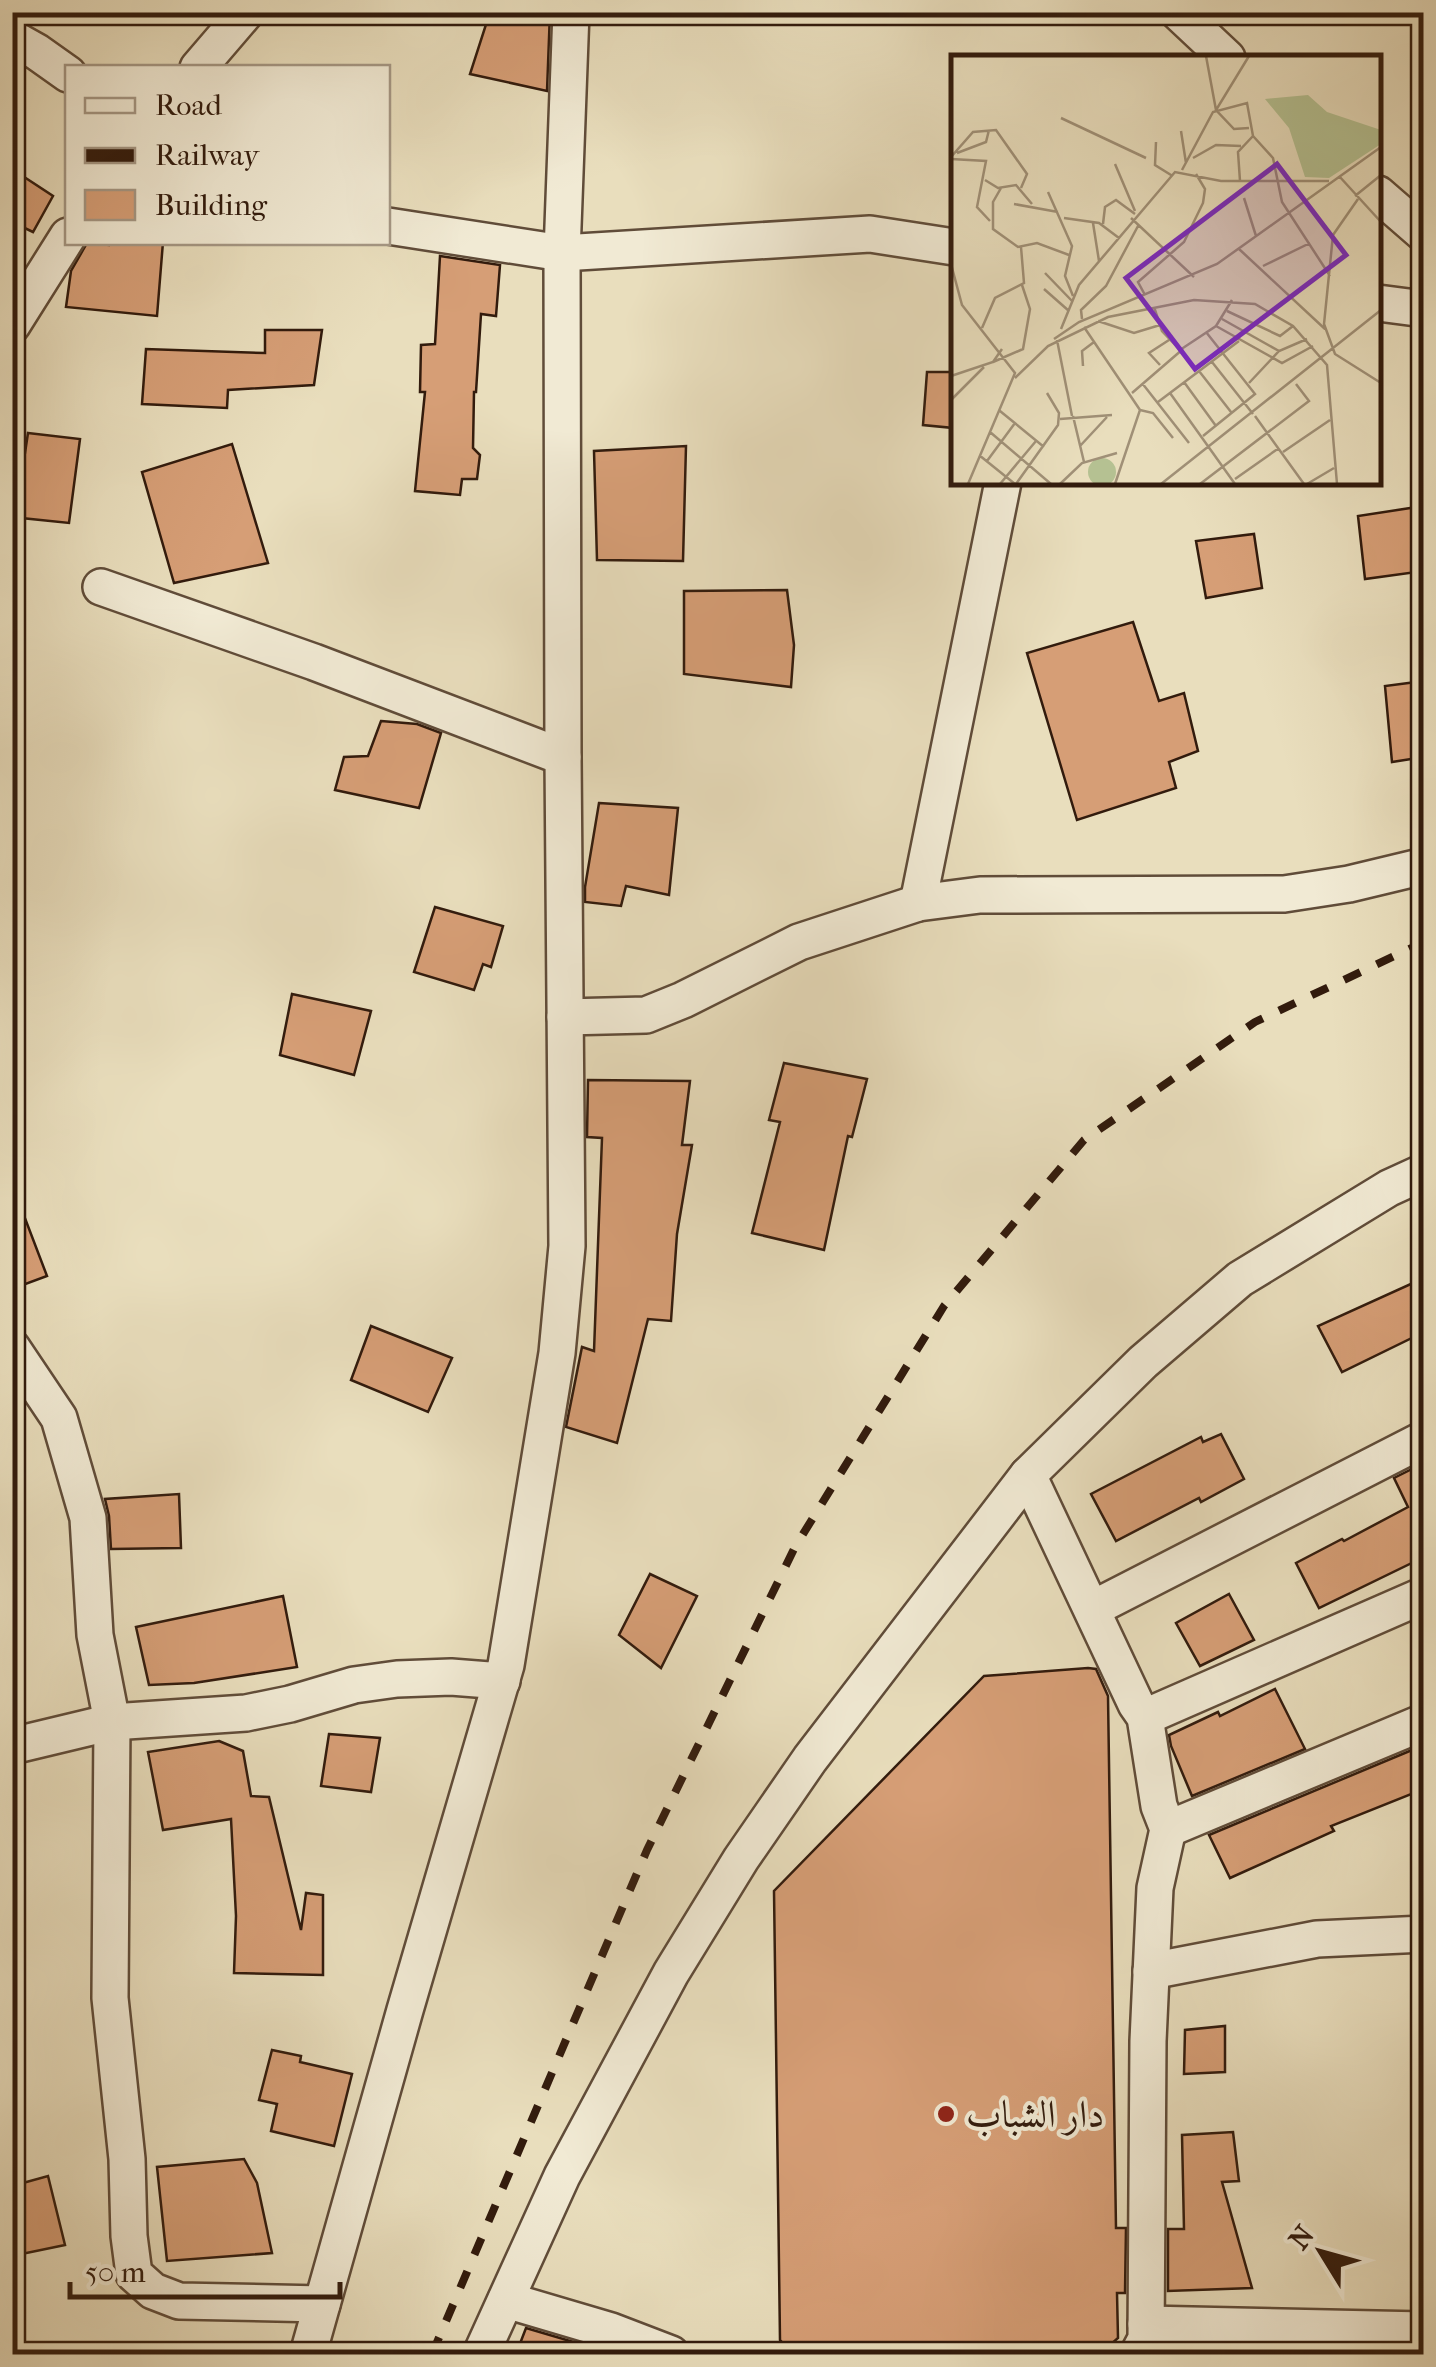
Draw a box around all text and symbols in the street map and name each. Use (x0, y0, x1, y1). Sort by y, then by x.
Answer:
inset map (951, 55, 1381, 485)
legend (65, 65, 390, 245)
text: Road (155, 88, 222, 123)
text: Railway (155, 138, 260, 173)
text: Building (155, 188, 268, 223)
place label: دار الشباب (966, 2092, 1104, 2137)
marker: دار الشباب (935, 2103, 957, 2125)
north arrow (1271, 2202, 1371, 2302)
text: N (1282, 2218, 1321, 2256)
scale bar (70, 2237, 340, 2299)
text: 50 m (85, 2255, 146, 2290)

